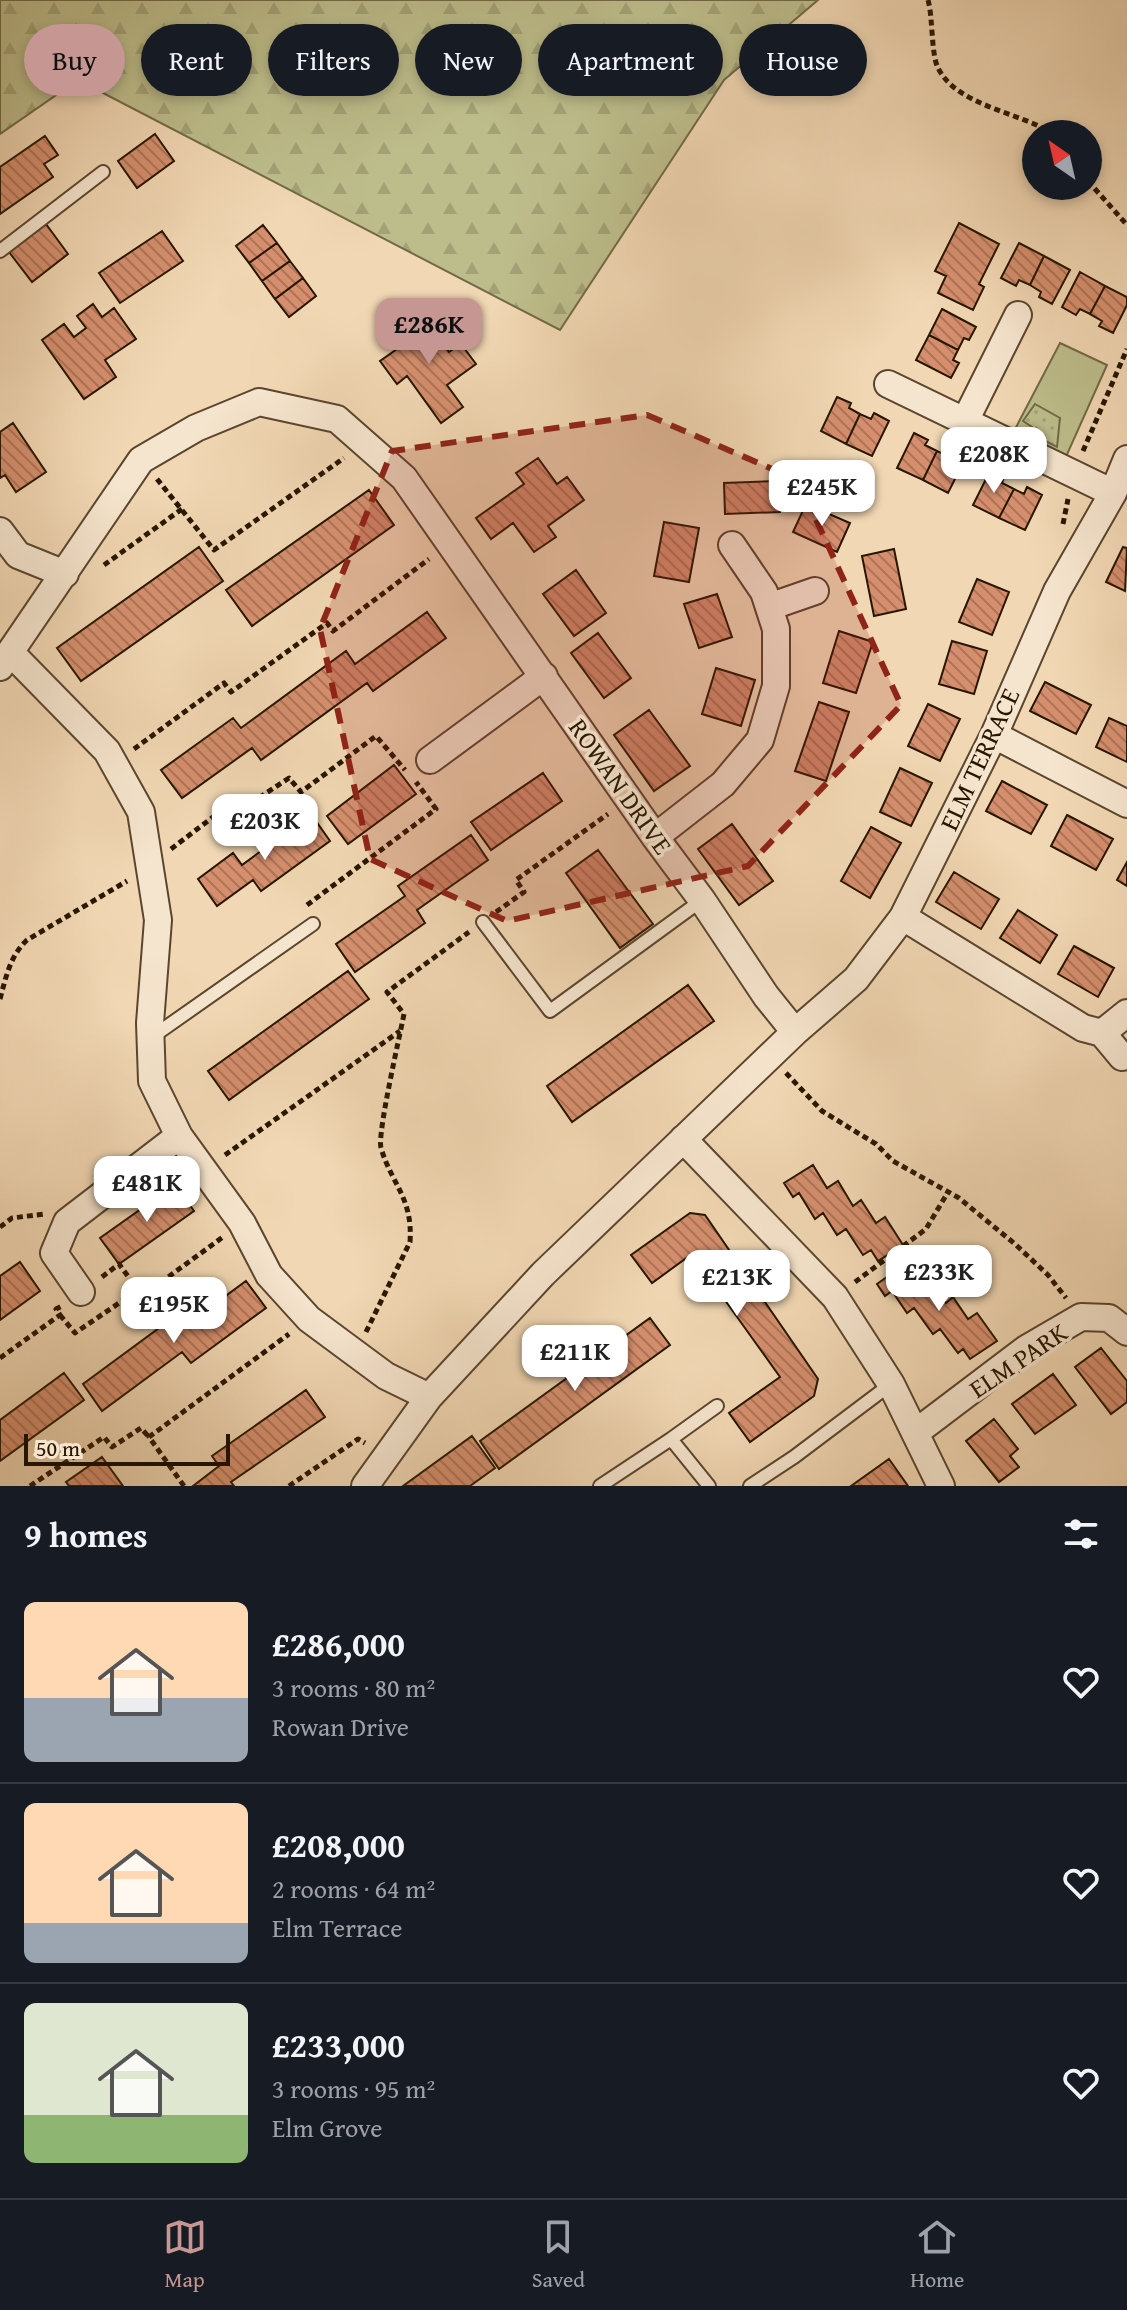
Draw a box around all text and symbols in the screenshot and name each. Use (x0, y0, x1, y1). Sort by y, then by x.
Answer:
chip: Buy (24, 24, 125, 96)
chip: Rent (141, 24, 252, 96)
chip: Filters (268, 24, 399, 96)
chip: New (415, 24, 522, 96)
chip: Apartment (538, 24, 723, 96)
chip: House (739, 24, 867, 96)
north arrow (1022, 120, 1102, 200)
map controls (1022, 120, 1102, 200)
pin: £286K (373, 298, 485, 366)
text: £286K (394, 304, 464, 343)
pin: £208K (938, 427, 1050, 495)
text: £208K (959, 433, 1029, 472)
pin: £245K (766, 460, 878, 528)
text: £245K (787, 466, 857, 505)
street label: ELM TERRACE (929, 681, 1029, 837)
street label: ROWAN DRIVE (560, 710, 682, 862)
pin: £203K (209, 794, 321, 862)
text: £203K (230, 800, 300, 839)
pin: £481K (91, 1156, 203, 1224)
text: £481K (112, 1162, 182, 1201)
pin: £233K (883, 1245, 995, 1313)
pin: £213K (681, 1250, 793, 1318)
text: £233K (904, 1251, 974, 1290)
text: £213K (702, 1256, 772, 1295)
pin: £195K (118, 1277, 230, 1345)
text: £195K (139, 1283, 209, 1322)
street label: ELM PARK (961, 1312, 1076, 1407)
pin: £211K (519, 1325, 631, 1393)
text: £211K (540, 1331, 610, 1370)
scale bar (24, 1430, 230, 1466)
text: 50 m (36, 1432, 80, 1464)
text: 9 homes (24, 1510, 148, 1559)
icon: filters (1059, 1512, 1103, 1556)
text: £286,000 (272, 1619, 405, 1668)
icon: home (88, 1634, 184, 1730)
icon: heart (1059, 1660, 1103, 1704)
text: 3 rooms · 80 m² (272, 1668, 435, 1707)
text: Rowan Drive (272, 1707, 409, 1746)
text: £208,000 (272, 1820, 405, 1869)
icon: home (88, 1835, 184, 1931)
icon: heart (1059, 1861, 1103, 1905)
text: 2 rooms · 64 m² (272, 1869, 435, 1908)
text: Elm Terrace (272, 1908, 402, 1947)
text: £233,000 (272, 2020, 405, 2069)
icon: home (88, 2035, 184, 2131)
icon: heart (1059, 2061, 1103, 2105)
text: 3 rooms · 95 m² (272, 2069, 435, 2108)
text: Elm Grove (272, 2108, 382, 2147)
tab: Map (163, 2215, 207, 2295)
tab: Saved (532, 2215, 585, 2295)
tab: Home (910, 2215, 964, 2295)

